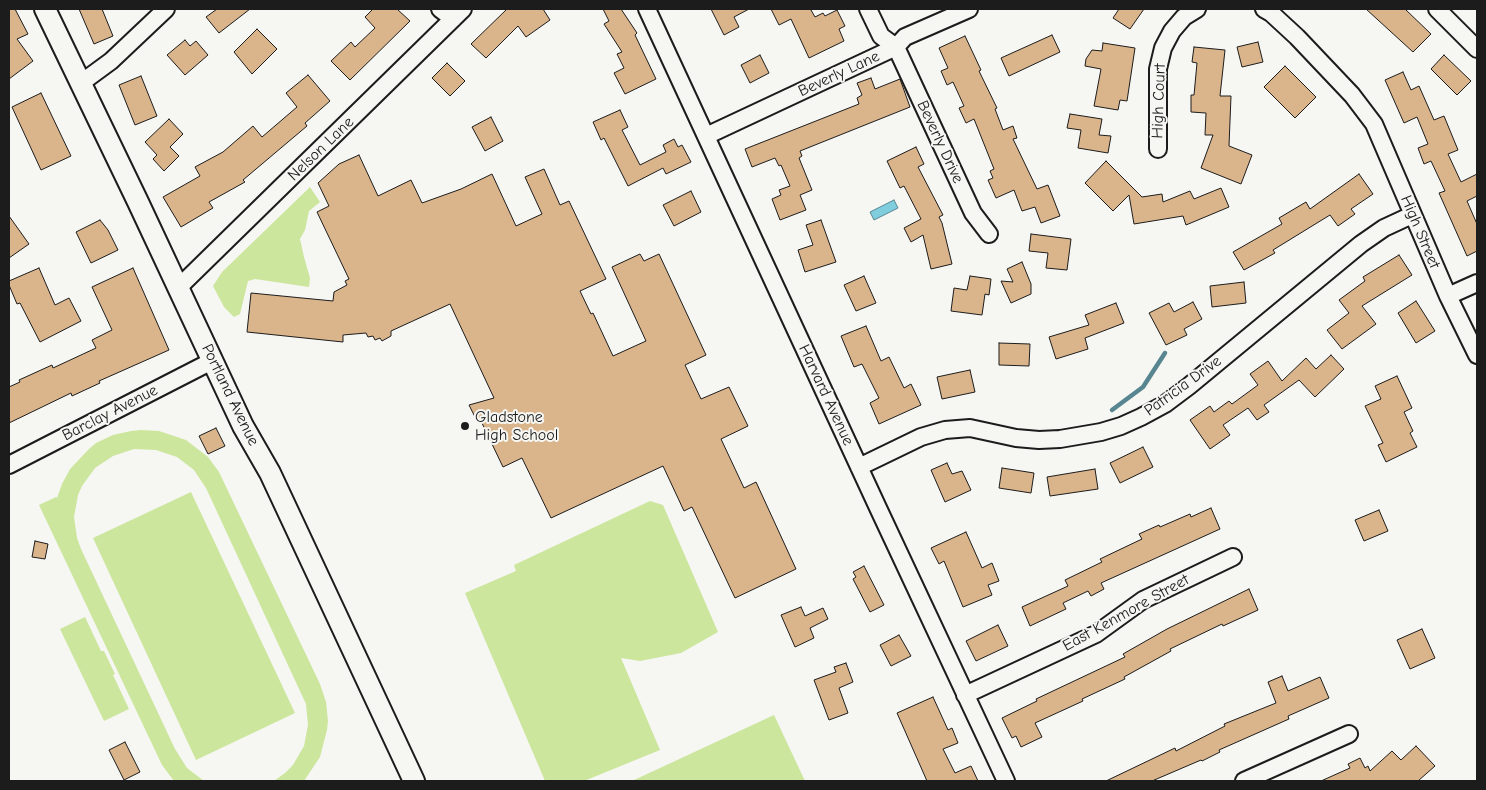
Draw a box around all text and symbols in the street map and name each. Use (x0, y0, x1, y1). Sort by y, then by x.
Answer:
street label: Beverly Lane (795, 47, 883, 101)
street label: High Court (1148, 63, 1170, 139)
street label: Beverly Drive (912, 98, 968, 186)
street label: Nelson Lane (284, 113, 358, 185)
street label: High Street (1396, 193, 1444, 271)
street label: Portland Avenue (197, 341, 263, 449)
street label: Harvard Avenue (794, 341, 858, 449)
street label: Patricia Drive (1141, 352, 1225, 420)
street label: Barclay Avenue (59, 381, 161, 445)
place label: Gladstone High School (475, 407, 558, 445)
marker: Gladstone High School (459, 420, 471, 432)
street label: East Kenmore Street (1059, 570, 1193, 656)

